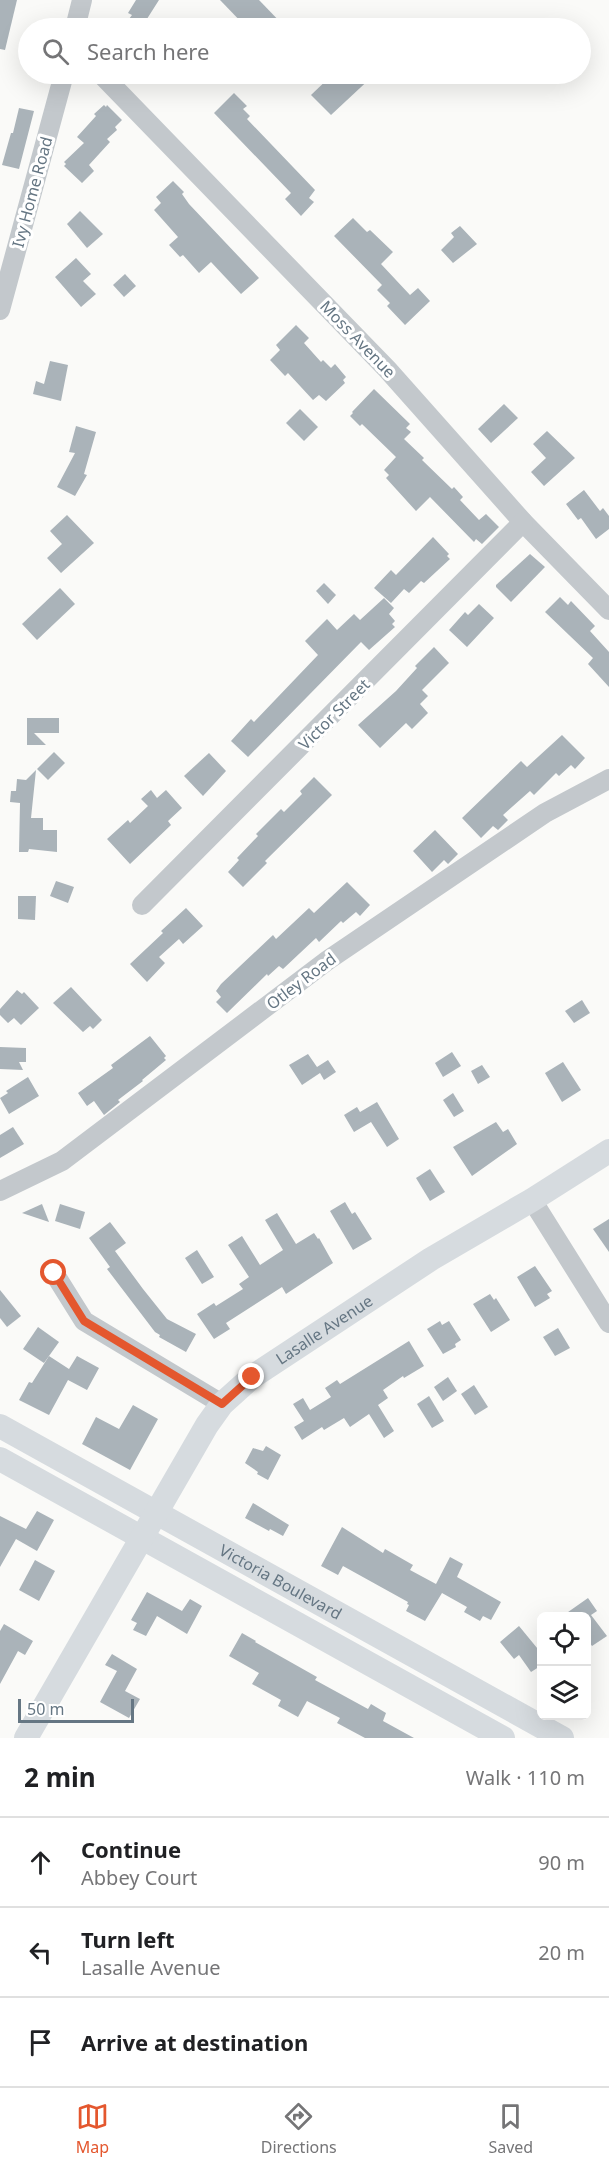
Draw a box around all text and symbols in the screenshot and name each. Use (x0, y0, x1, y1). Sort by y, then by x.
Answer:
search box (18, 18, 591, 84)
icon: search (39, 35, 72, 68)
text: Search here (87, 36, 209, 66)
street label: Ivy Home Road (7, 134, 57, 250)
street label: Moss Avenue (315, 295, 401, 383)
street label: Victor Street (294, 673, 375, 754)
street label: Otley Road (262, 948, 340, 1014)
route start (40, 1259, 66, 1285)
street label: Lasalle Avenue (271, 1290, 377, 1369)
route end (238, 1363, 264, 1389)
street label: Victoria Boulevard (215, 1539, 346, 1625)
map controls (537, 1612, 591, 1720)
button: locate (537, 1612, 591, 1666)
button: layers (537, 1666, 591, 1720)
scale bar (18, 1696, 134, 1724)
text: 50 m (27, 1698, 64, 1720)
text: 2 min (24, 1759, 96, 1795)
text: Walk · 110 m (466, 1764, 585, 1791)
text: Continue (81, 1834, 181, 1864)
icon: ahead (24, 1846, 57, 1879)
text: 90 m (538, 1849, 585, 1876)
text: Abbey Court (81, 1864, 197, 1891)
text: Turn left (81, 1924, 175, 1954)
icon: left (24, 1936, 57, 1969)
text: 20 m (538, 1939, 585, 1966)
text: Lasalle Avenue (81, 1954, 221, 1981)
icon: arrive (24, 2026, 57, 2059)
text: Arrive at destination (81, 2027, 308, 2057)
tab: Map (76, 2100, 109, 2158)
tab: Directions (261, 2100, 337, 2158)
tab: Saved (488, 2100, 533, 2158)

